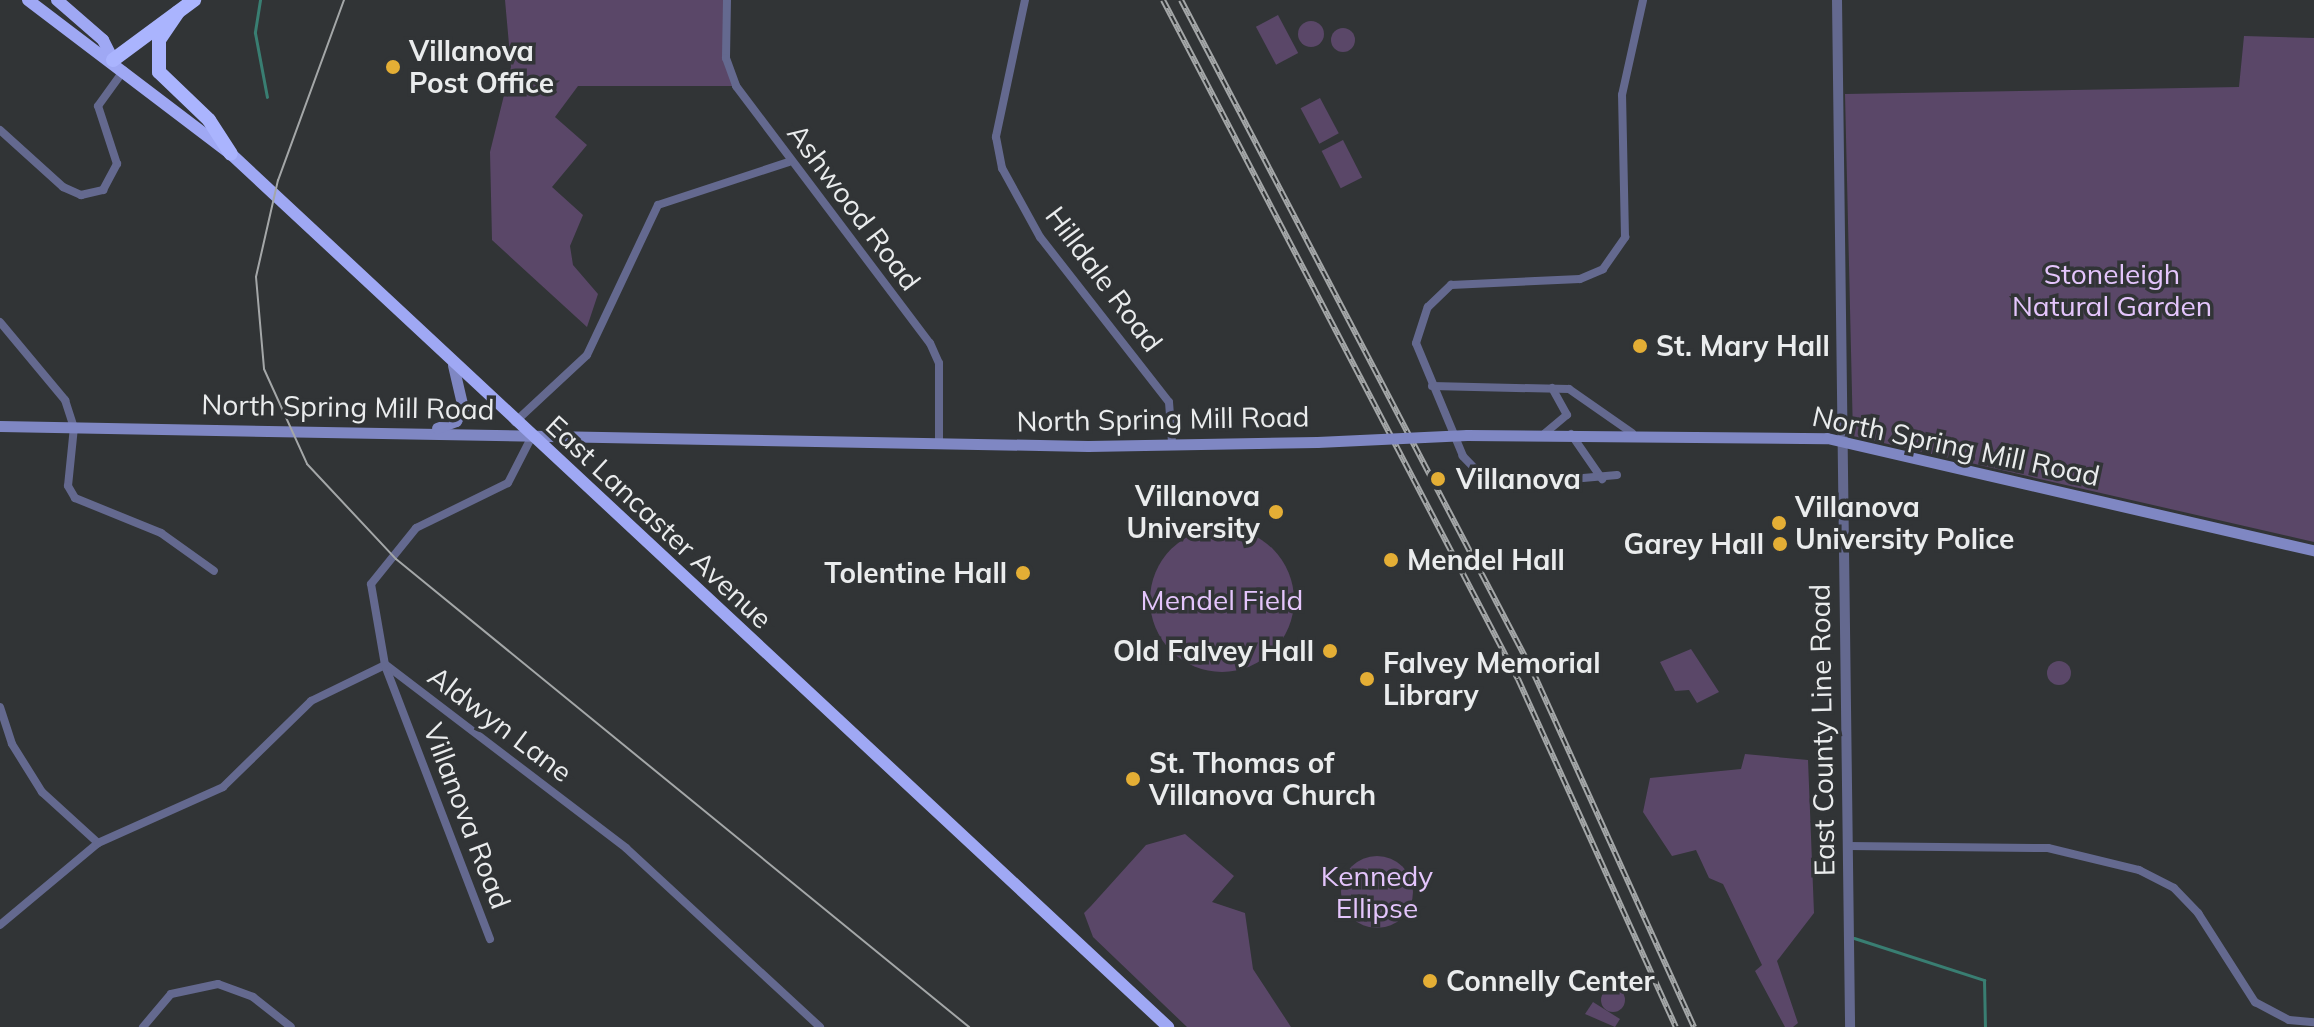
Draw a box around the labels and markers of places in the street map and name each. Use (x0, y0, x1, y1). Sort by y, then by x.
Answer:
place label: Villanova Post Office (409, 34, 554, 100)
marker: Villanova Post Office (384, 58, 402, 76)
place label: St. Mary Hall (1656, 329, 1830, 363)
marker: St. Mary Hall (1631, 337, 1649, 355)
place label: Villanova (1456, 462, 1581, 496)
marker: Villanova (1427, 468, 1449, 490)
place label: Villanova University (1127, 479, 1260, 545)
place label: Villanova University Police (1795, 490, 2014, 556)
marker: Villanova University (1267, 503, 1285, 521)
marker: Villanova University Police (1770, 514, 1788, 532)
place label: Garey Hall (1623, 527, 1764, 561)
marker: Garey Hall (1771, 535, 1789, 553)
place label: Mendel Hall (1407, 543, 1565, 577)
marker: Mendel Hall (1382, 551, 1400, 569)
place label: Tolentine Hall (824, 556, 1007, 590)
marker: Tolentine Hall (1014, 564, 1032, 582)
place label: Old Falvey Hall (1113, 634, 1314, 668)
marker: Old Falvey Hall (1321, 642, 1339, 660)
place label: Falvey Memorial Library (1383, 646, 1601, 712)
marker: Falvey Memorial Library (1358, 670, 1376, 688)
place label: St. Thomas of Villanova Church (1149, 746, 1376, 812)
marker: St. Thomas of Villanova Church (1124, 770, 1142, 788)
place label: Connelly Center (1446, 964, 1655, 998)
marker: Connelly Center (1421, 972, 1439, 990)

